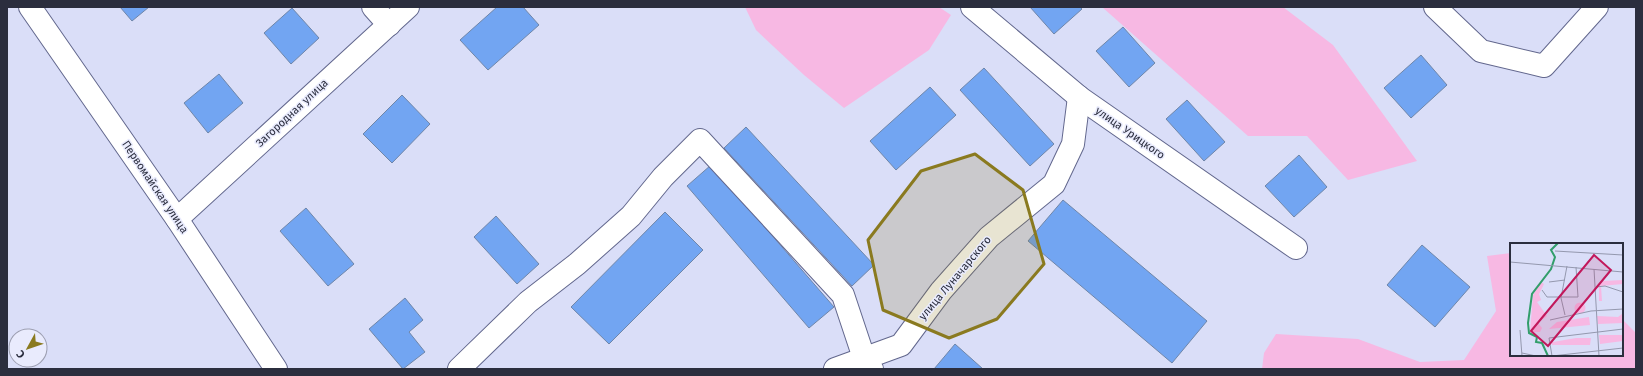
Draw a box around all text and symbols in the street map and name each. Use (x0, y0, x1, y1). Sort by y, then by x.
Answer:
street label: Загородная улица (253, 76, 331, 150)
street label: улица Урицкого (1093, 104, 1167, 162)
street label: Первомайская улица (119, 138, 191, 236)
street label: улица Луначарского (916, 233, 994, 323)
inset map (1510, 243, 1623, 356)
north arrow (8, 328, 48, 368)
text: С (13, 347, 28, 361)

